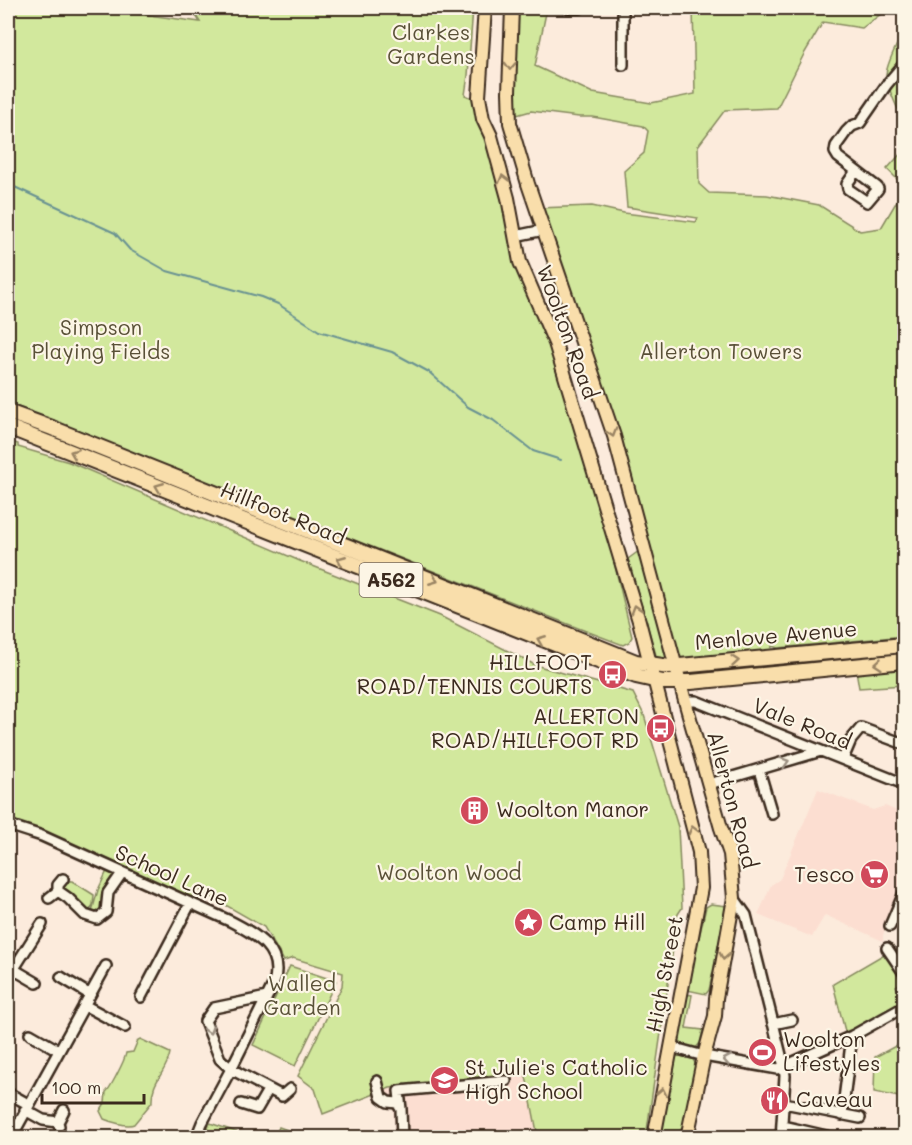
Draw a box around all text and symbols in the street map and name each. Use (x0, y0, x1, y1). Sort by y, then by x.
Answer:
park label: Clarkes Gardens (387, 18, 475, 69)
one-way arrow (503, 61, 516, 70)
one-way arrow (498, 174, 510, 185)
street label: Woolton Road (532, 261, 605, 402)
park label: Simpson Playing Fields (31, 313, 171, 364)
park label: Allerton Towers (640, 337, 802, 364)
one-way arrow (605, 427, 618, 438)
one-way arrow (69, 448, 80, 460)
street label: Hillfoot Road (217, 475, 350, 550)
one-way arrow (155, 482, 165, 495)
one-way arrow (336, 555, 347, 567)
road number: A562 (360, 563, 422, 597)
one-way arrow (428, 573, 439, 585)
one-way arrow (631, 604, 643, 615)
street label: Menlove Avenue (694, 614, 858, 655)
one-way arrow (536, 635, 547, 647)
place label: HILLFOOT ROAD/TENNIS COURTS (357, 648, 592, 699)
one-way arrow (730, 655, 739, 668)
one-way arrow (874, 657, 883, 670)
bus stop icon: HILLFOOT ROAD/TENNIS COURTS (597, 659, 629, 691)
street label: Vale Road (749, 691, 856, 755)
place label: ALLERTON ROAD/HILLFOOT RD (431, 702, 639, 753)
bus stop icon: ALLERTON ROAD/HILLFOOT RD (644, 713, 676, 745)
street label: Allerton Road (702, 728, 765, 871)
one-way arrow (779, 757, 790, 769)
building icon: Woolton Manor (459, 794, 491, 826)
place label: Woolton Manor (496, 795, 649, 822)
one-way arrow (688, 825, 700, 836)
street label: School Lane (112, 838, 234, 912)
park label: Woolton Wood (376, 858, 522, 885)
supermarket icon: Tesco (859, 859, 891, 891)
place label: Tesco (794, 860, 854, 887)
place icon: Camp Hill (512, 907, 544, 939)
place label: Camp Hill (549, 908, 645, 935)
street label: High Street (639, 913, 688, 1035)
one-way arrow (718, 951, 730, 960)
park label: Walled Garden (263, 969, 341, 1020)
one-way arrow (202, 1024, 214, 1035)
place label: Woolton Lifestyles (783, 1025, 881, 1076)
sports icon: Woolton Lifestyles (746, 1036, 778, 1068)
place label: St Julie's Catholic High School (465, 1053, 648, 1104)
one-way arrow (722, 1054, 732, 1067)
school or university icon: St Julie's Catholic High School (428, 1064, 460, 1096)
scale bar (42, 1067, 144, 1105)
text: 100 m (51, 1075, 101, 1099)
restaurant icon: Caveau (759, 1084, 791, 1116)
place label: Caveau (796, 1085, 873, 1112)
one-way arrow (655, 1088, 668, 1098)

